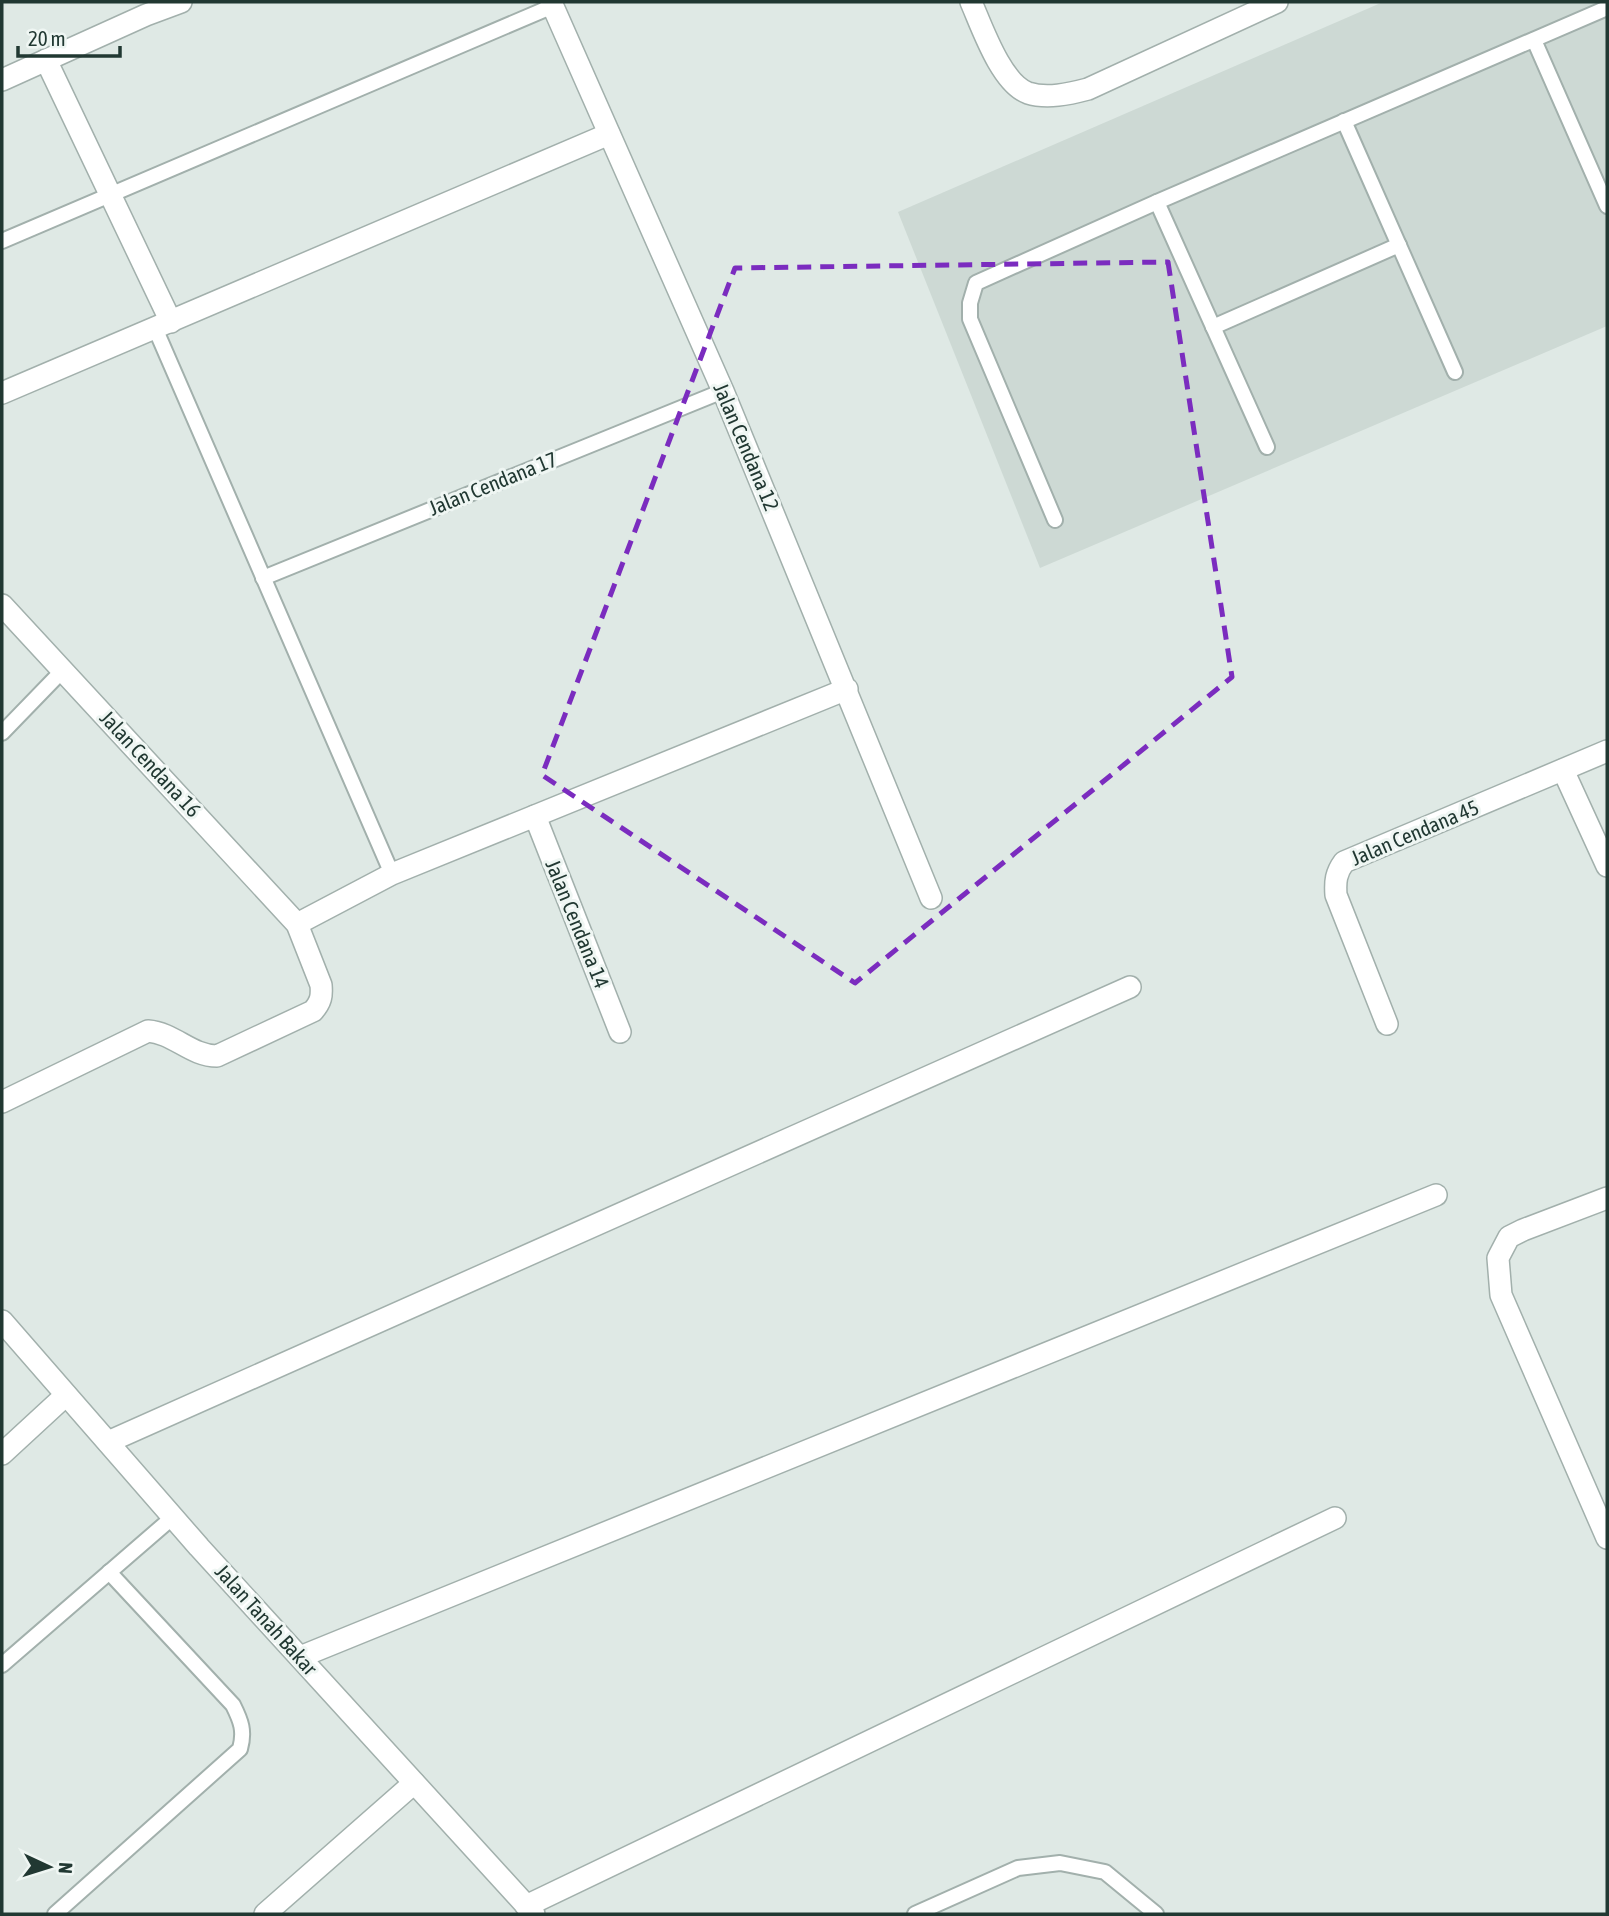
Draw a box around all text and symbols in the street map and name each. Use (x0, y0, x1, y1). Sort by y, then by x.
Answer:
scale bar (18, 14, 119, 58)
text: 20 m (28, 26, 66, 50)
street label: Jalan Cendana 12 (709, 379, 785, 514)
street label: Jalan Cendana 17 (425, 446, 560, 520)
street label: Jalan Cendana 16 (95, 705, 206, 821)
street label: Jalan Cendana 45 (1347, 794, 1482, 870)
street label: Jalan Cendana 14 (541, 856, 615, 991)
street label: Jalan Tanah Bakar (211, 1559, 323, 1680)
north arrow (14, 1832, 84, 1902)
text: N (55, 1862, 77, 1875)

